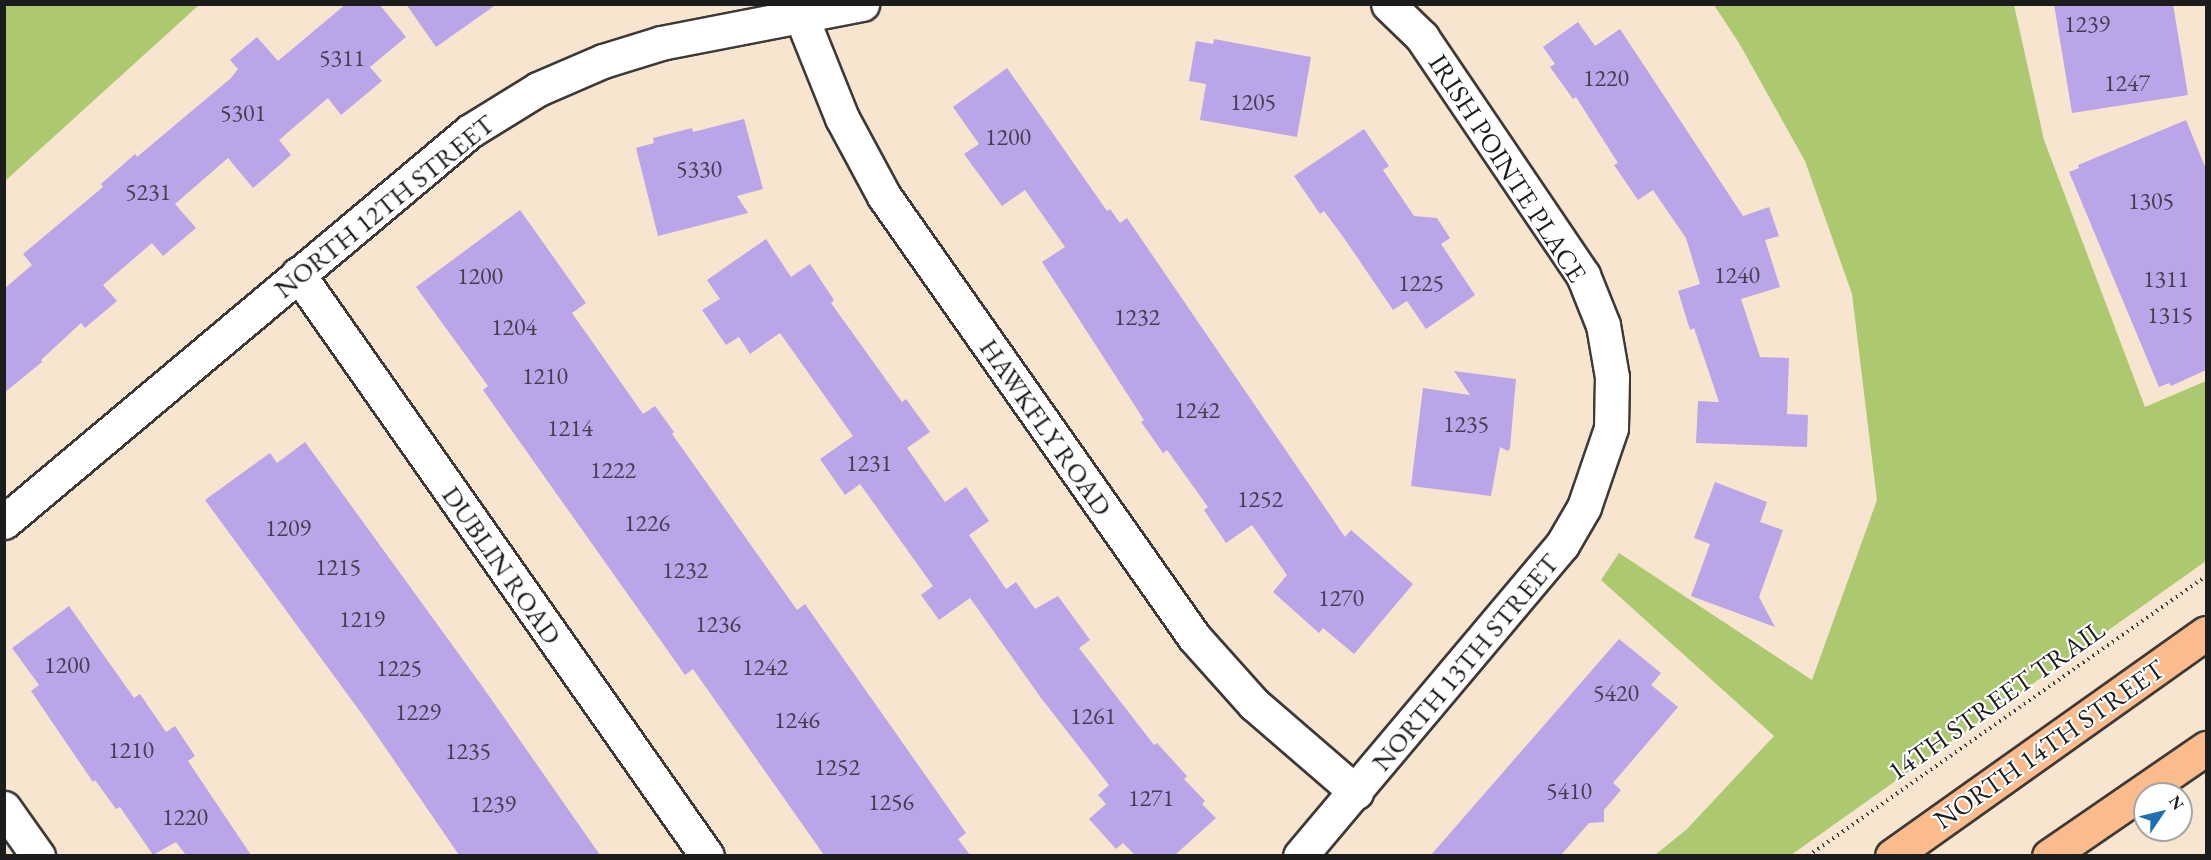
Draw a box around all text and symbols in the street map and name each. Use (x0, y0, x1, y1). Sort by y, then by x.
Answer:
house number: 1239 (2064, 10, 2110, 38)
house number: 5311 (319, 44, 365, 72)
street label: IRISH POINTE PLACE (1422, 48, 1594, 288)
house number: 1220 (1583, 64, 1629, 92)
house number: 1247 (2104, 69, 2150, 97)
house number: 1205 (1230, 88, 1276, 116)
house number: 5301 (220, 99, 266, 127)
street label: NORTH 12TH STREET (267, 107, 501, 305)
house number: 1200 (985, 123, 1031, 151)
house number: 5330 (676, 155, 722, 183)
house number: 5231 (125, 178, 171, 206)
house number: 1305 (2128, 187, 2174, 215)
house number: 1240 (1714, 261, 1760, 289)
house number: 1200 (457, 262, 503, 290)
house number: 1311 (2143, 265, 2189, 293)
house number: 1225 (1398, 269, 1444, 297)
house number: 1315 (2147, 301, 2193, 329)
house number: 1232 (1114, 303, 1160, 331)
house number: 1204 (491, 313, 537, 341)
street label: HAWKFLY ROAD (973, 332, 1119, 522)
house number: 1210 (522, 362, 568, 390)
house number: 1242 (1174, 396, 1220, 424)
house number: 1235 (1443, 410, 1489, 438)
house number: 1214 (547, 414, 593, 442)
house number: 1231 (846, 449, 892, 477)
house number: 1222 (590, 456, 636, 484)
street label: DUBLIN ROAD (435, 480, 569, 650)
house number: 1252 (1237, 485, 1283, 513)
house number: 1226 (624, 509, 670, 537)
house number: 1209 (265, 514, 311, 542)
street label: NORTH 13TH STREET (1365, 547, 1565, 777)
house number: 1215 (315, 553, 361, 581)
house number: 1232 (662, 556, 708, 584)
house number: 1270 (1318, 584, 1364, 612)
house number: 1219 (339, 605, 385, 633)
house number: 1236 (695, 610, 741, 638)
street label: 14TH STREET TRAIL (1881, 613, 2111, 787)
house number: 1200 (44, 651, 90, 679)
street label: NORTH 14TH STREET (1928, 652, 2170, 836)
house number: 1242 (742, 653, 788, 681)
house number: 1225 (376, 654, 422, 682)
house number: 5420 (1593, 679, 1639, 707)
house number: 1229 (395, 698, 441, 726)
house number: 1261 (1070, 702, 1116, 730)
house number: 1246 (774, 706, 820, 734)
house number: 1210 (108, 736, 154, 764)
house number: 1235 (445, 737, 491, 765)
house number: 1252 (814, 753, 860, 781)
house number: 5410 (1546, 777, 1592, 805)
north arrow (2133, 782, 2193, 842)
house number: 1271 (1128, 784, 1174, 812)
house number: 1256 (868, 788, 914, 816)
house number: 1239 (470, 790, 516, 818)
text: N (2164, 791, 2189, 814)
house number: 1220 (162, 803, 208, 831)

